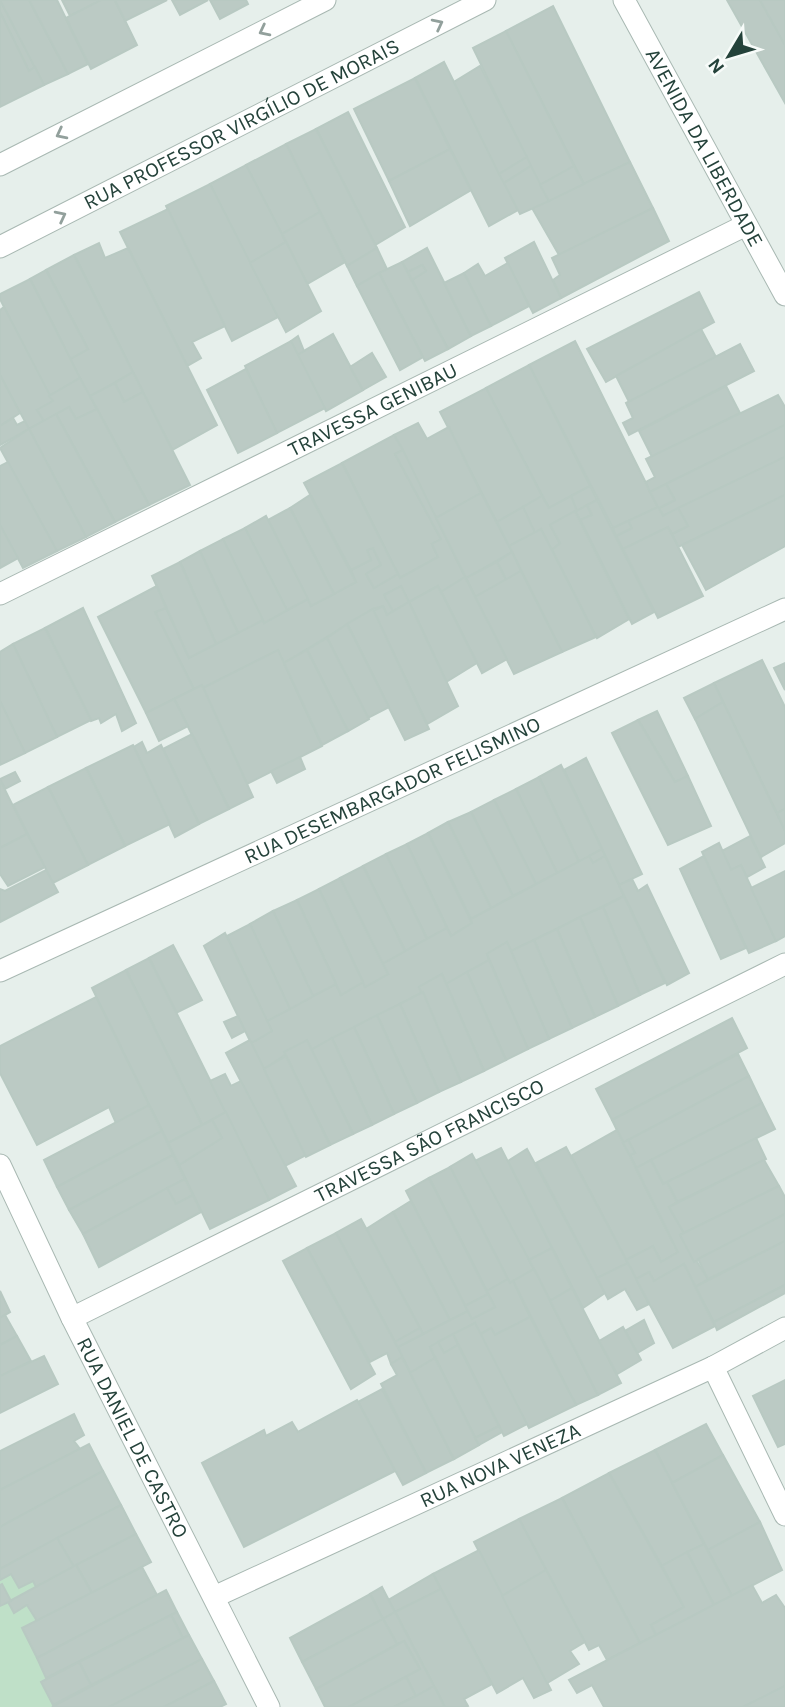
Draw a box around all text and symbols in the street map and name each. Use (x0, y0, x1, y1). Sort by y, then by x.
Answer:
one-way arrow (431, 18, 443, 32)
north arrow (694, 21, 764, 91)
one-way arrow (259, 22, 271, 36)
street label: RUA PROFESSOR VIRGÍLIO DE MORAIS (80, 34, 403, 214)
street label: AVENIDA DA LIBERDADE (639, 45, 769, 251)
one-way arrow (56, 125, 68, 139)
one-way arrow (54, 211, 66, 225)
street label: TRAVESSA GENIBAU (284, 358, 461, 461)
street label: RUA DESEMBARGADOR FELISMINO (240, 711, 544, 869)
street label: TRAVESSA SÃO FRANCISCO (311, 1074, 548, 1207)
street label: RUA DANIEL DE CASTRO (72, 1333, 193, 1542)
street label: RUA NOVA VENEZA (416, 1418, 584, 1512)

